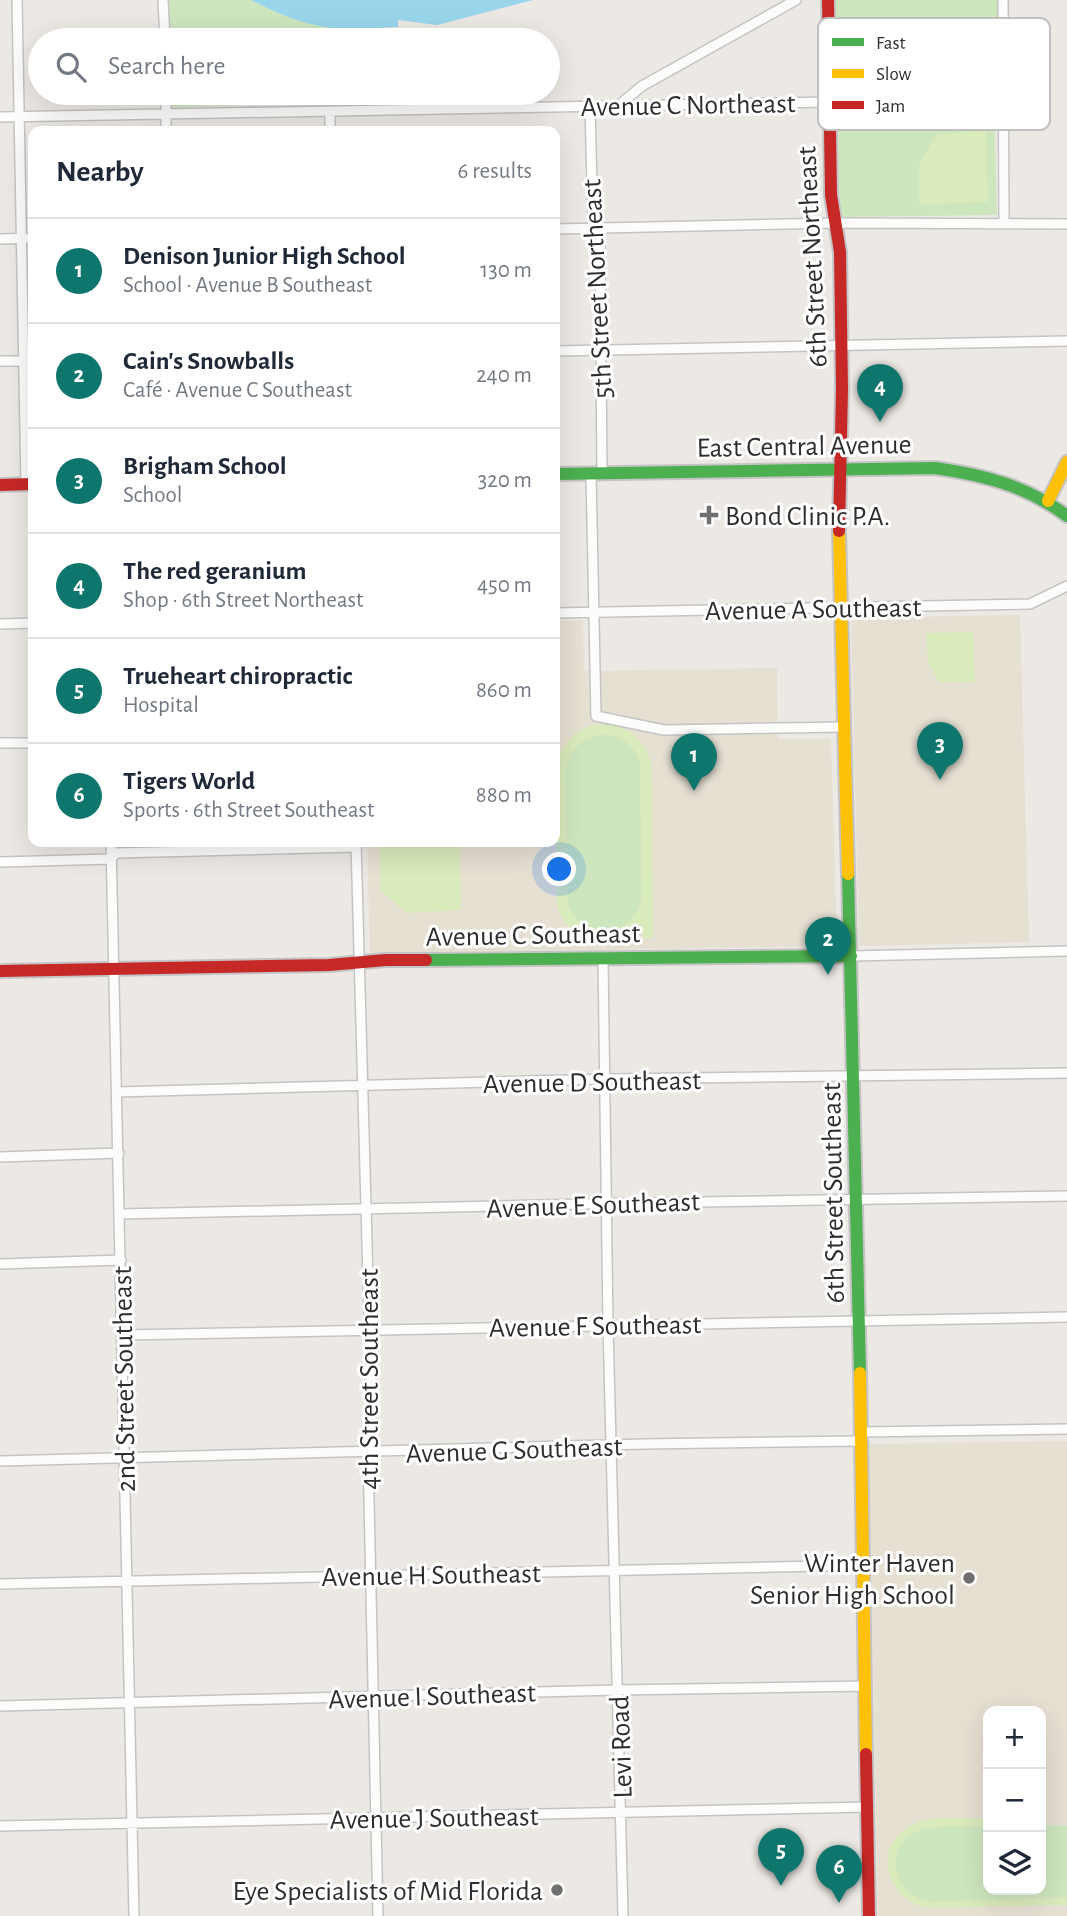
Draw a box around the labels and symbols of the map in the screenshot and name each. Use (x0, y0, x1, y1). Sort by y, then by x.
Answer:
legend (818, 18, 1050, 130)
text: Fast (876, 34, 906, 53)
text: Slow (876, 65, 912, 84)
street label: Avenue C Northeast (580, 90, 796, 122)
text: Jam (876, 97, 905, 116)
street label: 6th Street Northeast (793, 145, 833, 368)
street label: 5th Street Northeast (578, 178, 618, 400)
pin: 4 (857, 364, 903, 422)
street label: East Central Avenue (696, 431, 912, 463)
place label: Bond Clinic P.A. (725, 503, 890, 531)
marker: Bond Clinic P.A. (699, 505, 719, 525)
street label: Avenue A Southeast (705, 594, 922, 626)
pin: 3 (917, 722, 963, 780)
pin: 1 (671, 733, 717, 791)
your location (542, 852, 576, 886)
pin: 2 (805, 917, 851, 975)
street label: Avenue C Southeast (425, 920, 641, 952)
street label: Avenue D Southeast (483, 1067, 701, 1099)
street label: 6th Street Southeast (818, 1082, 850, 1304)
street label: Avenue E Southeast (486, 1188, 700, 1224)
street label: 2nd Street Southeast (109, 1266, 141, 1492)
street label: 4th Street Southeast (356, 1268, 384, 1490)
street label: Avenue F Southeast (489, 1311, 701, 1343)
street label: Avenue G Southeast (405, 1433, 623, 1469)
place label: Winter Haven Senior High School (750, 1550, 955, 1610)
street label: Avenue H Southeast (321, 1560, 541, 1592)
marker: Winter Haven Senior High School (961, 1570, 977, 1586)
street label: Avenue I Southeast (328, 1679, 536, 1715)
street label: Levi Road (606, 1695, 638, 1799)
street label: Avenue J Southeast (329, 1803, 539, 1835)
pin: 5 (758, 1828, 804, 1886)
pin: 6 (816, 1845, 862, 1903)
place label: Eye Specialists of Mid Florida (232, 1878, 543, 1906)
marker: Eye Specialists of Mid Florida (549, 1882, 565, 1898)

